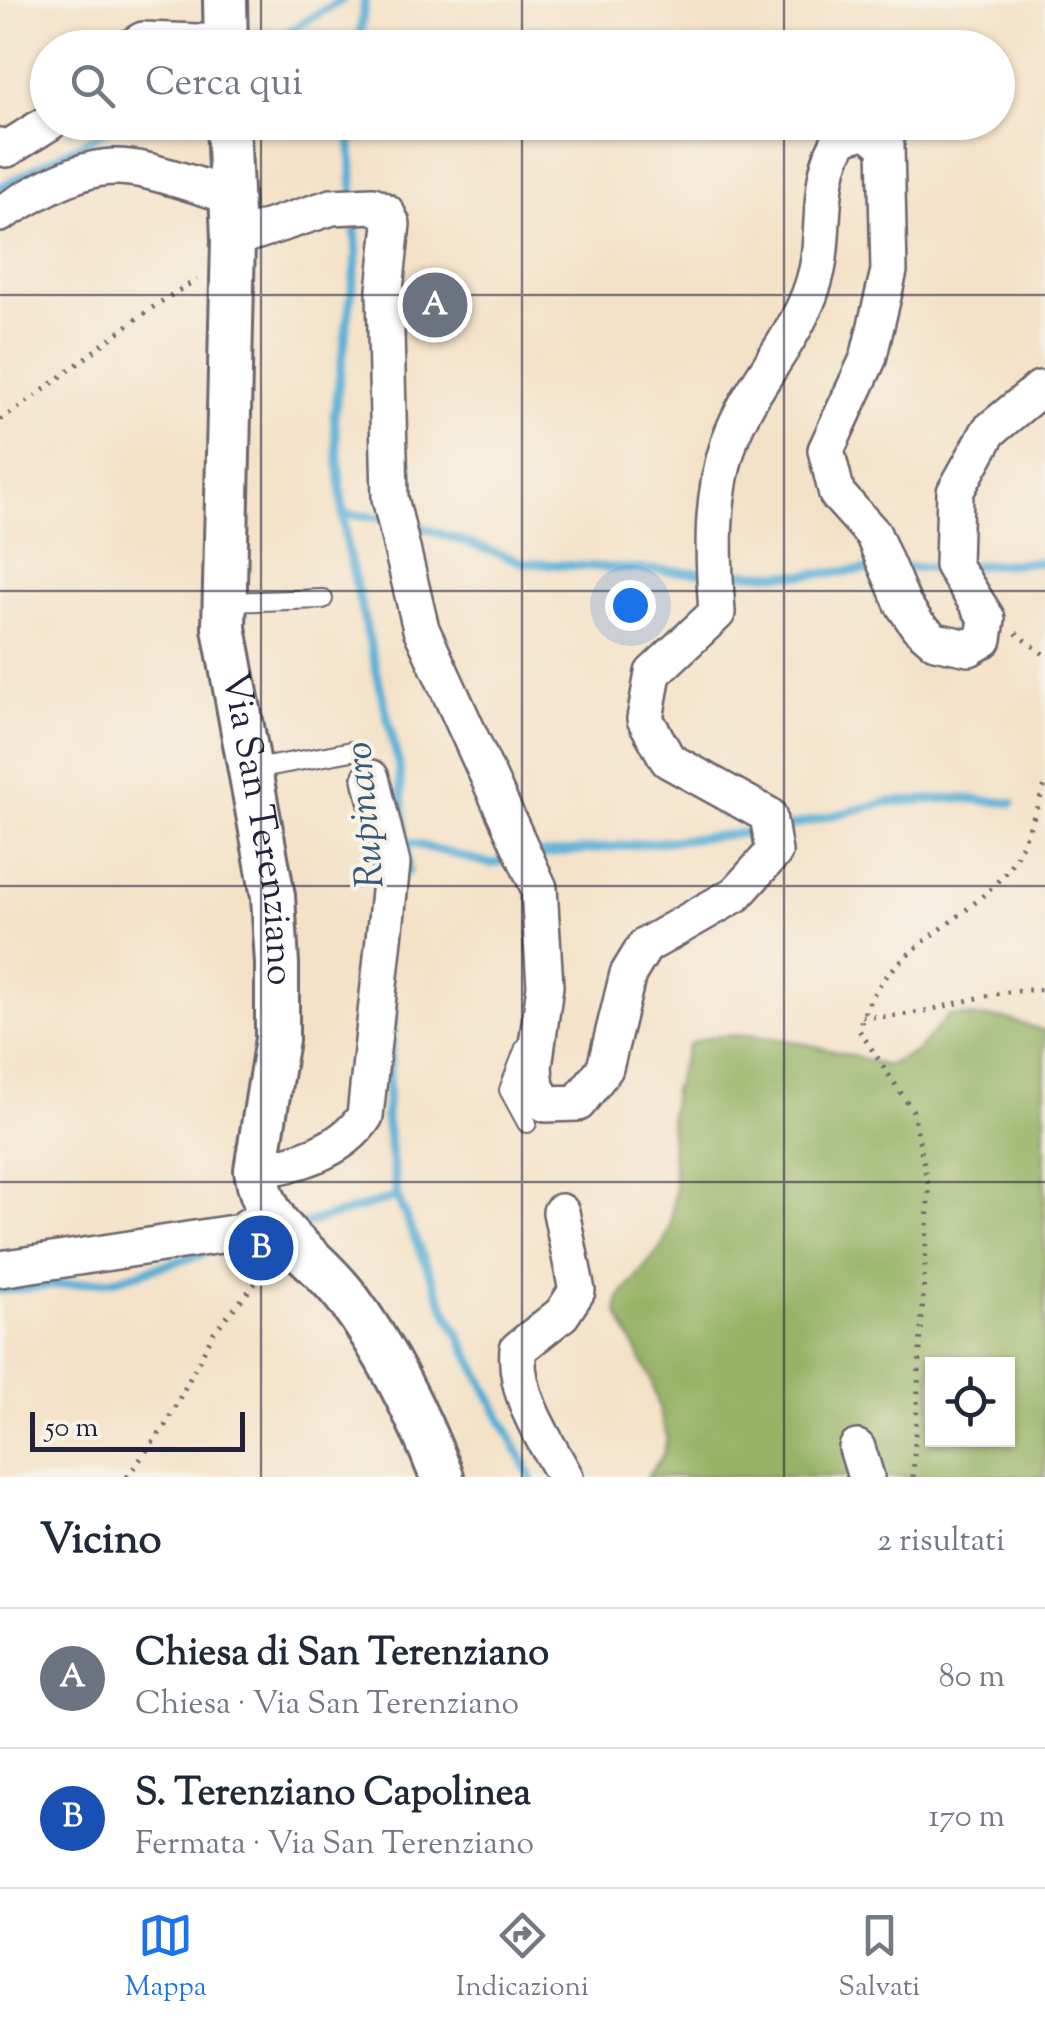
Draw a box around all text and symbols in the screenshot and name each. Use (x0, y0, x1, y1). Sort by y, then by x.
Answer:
search box (30, 30, 1015, 140)
icon: search (65, 58, 120, 113)
text: Cerca qui (145, 58, 303, 112)
pin: A (402, 268, 468, 342)
your location (605, 580, 656, 631)
street label: Via San Terenziano (206, 668, 304, 986)
water label: Rupinaro (332, 739, 402, 891)
pin: B (228, 1210, 294, 1286)
map controls (925, 1357, 1015, 1447)
button: locate (925, 1357, 1015, 1447)
scale bar (30, 1407, 245, 1452)
text: 50 m (45, 1409, 99, 1449)
text: Vicino (40, 1512, 161, 1572)
text: 2 risultati (877, 1519, 1005, 1565)
text: Chiesa di San Terenziano (135, 1628, 549, 1682)
text: A (60, 1655, 85, 1701)
text: 80 m (939, 1655, 1005, 1701)
text: Chiesa · Via San Terenziano (135, 1682, 519, 1728)
text: S. Terenziano Capolinea (135, 1768, 531, 1822)
text: B (62, 1795, 83, 1841)
text: 170 m (928, 1795, 1005, 1841)
text: Fermata · Via San Terenziano (135, 1822, 534, 1868)
tab: Mappa (125, 1908, 207, 2008)
tab: Indicazioni (456, 1908, 589, 2008)
tab: Salvati (838, 1908, 920, 2008)

